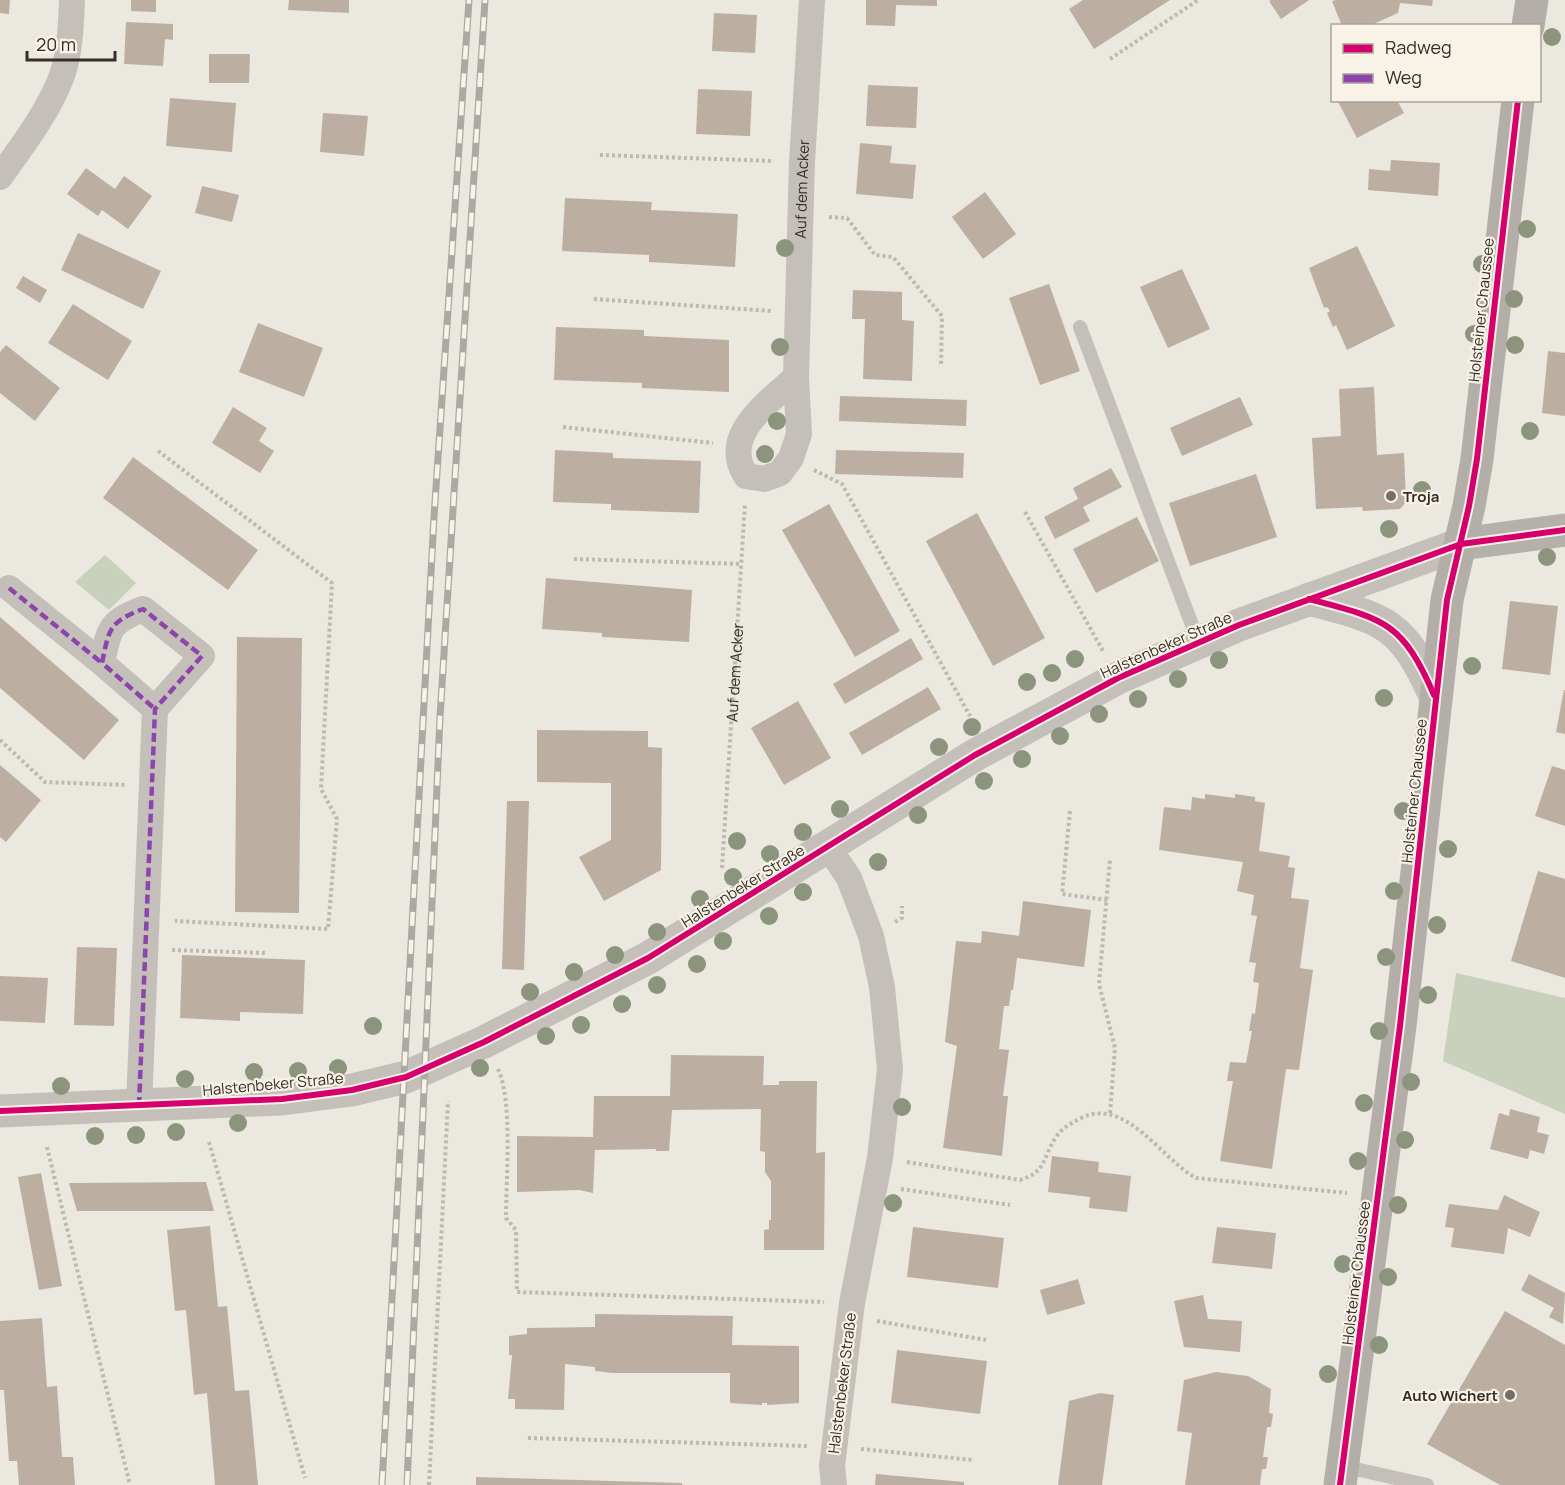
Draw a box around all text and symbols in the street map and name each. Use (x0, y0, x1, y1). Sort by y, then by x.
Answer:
scale bar (27, 24, 116, 62)
legend (1331, 24, 1541, 102)
text: 20 m (36, 32, 76, 56)
text: Radweg (1385, 35, 1452, 59)
text: Weg (1385, 65, 1422, 89)
street label: Auf dem Acker (789, 138, 814, 239)
street label: Holsteiner Chaussee (1463, 237, 1499, 383)
place label: Troja (1403, 486, 1439, 507)
marker: Troja (1384, 489, 1398, 503)
street label: Halstenbeker Straße (1097, 607, 1235, 683)
street label: Auf dem Acker (721, 622, 748, 723)
street label: Holsteiner Chaussee (1396, 718, 1432, 864)
street label: Halstenbeker Straße (677, 839, 809, 932)
street label: Halstenbeker Straße (202, 1067, 345, 1101)
street label: Holsteiner Chaussee (1337, 1200, 1375, 1346)
street label: Halstenbeker Straße (823, 1311, 861, 1455)
place label: Auto Wichert (1402, 1385, 1498, 1406)
marker: Auto Wichert (1503, 1388, 1517, 1402)

